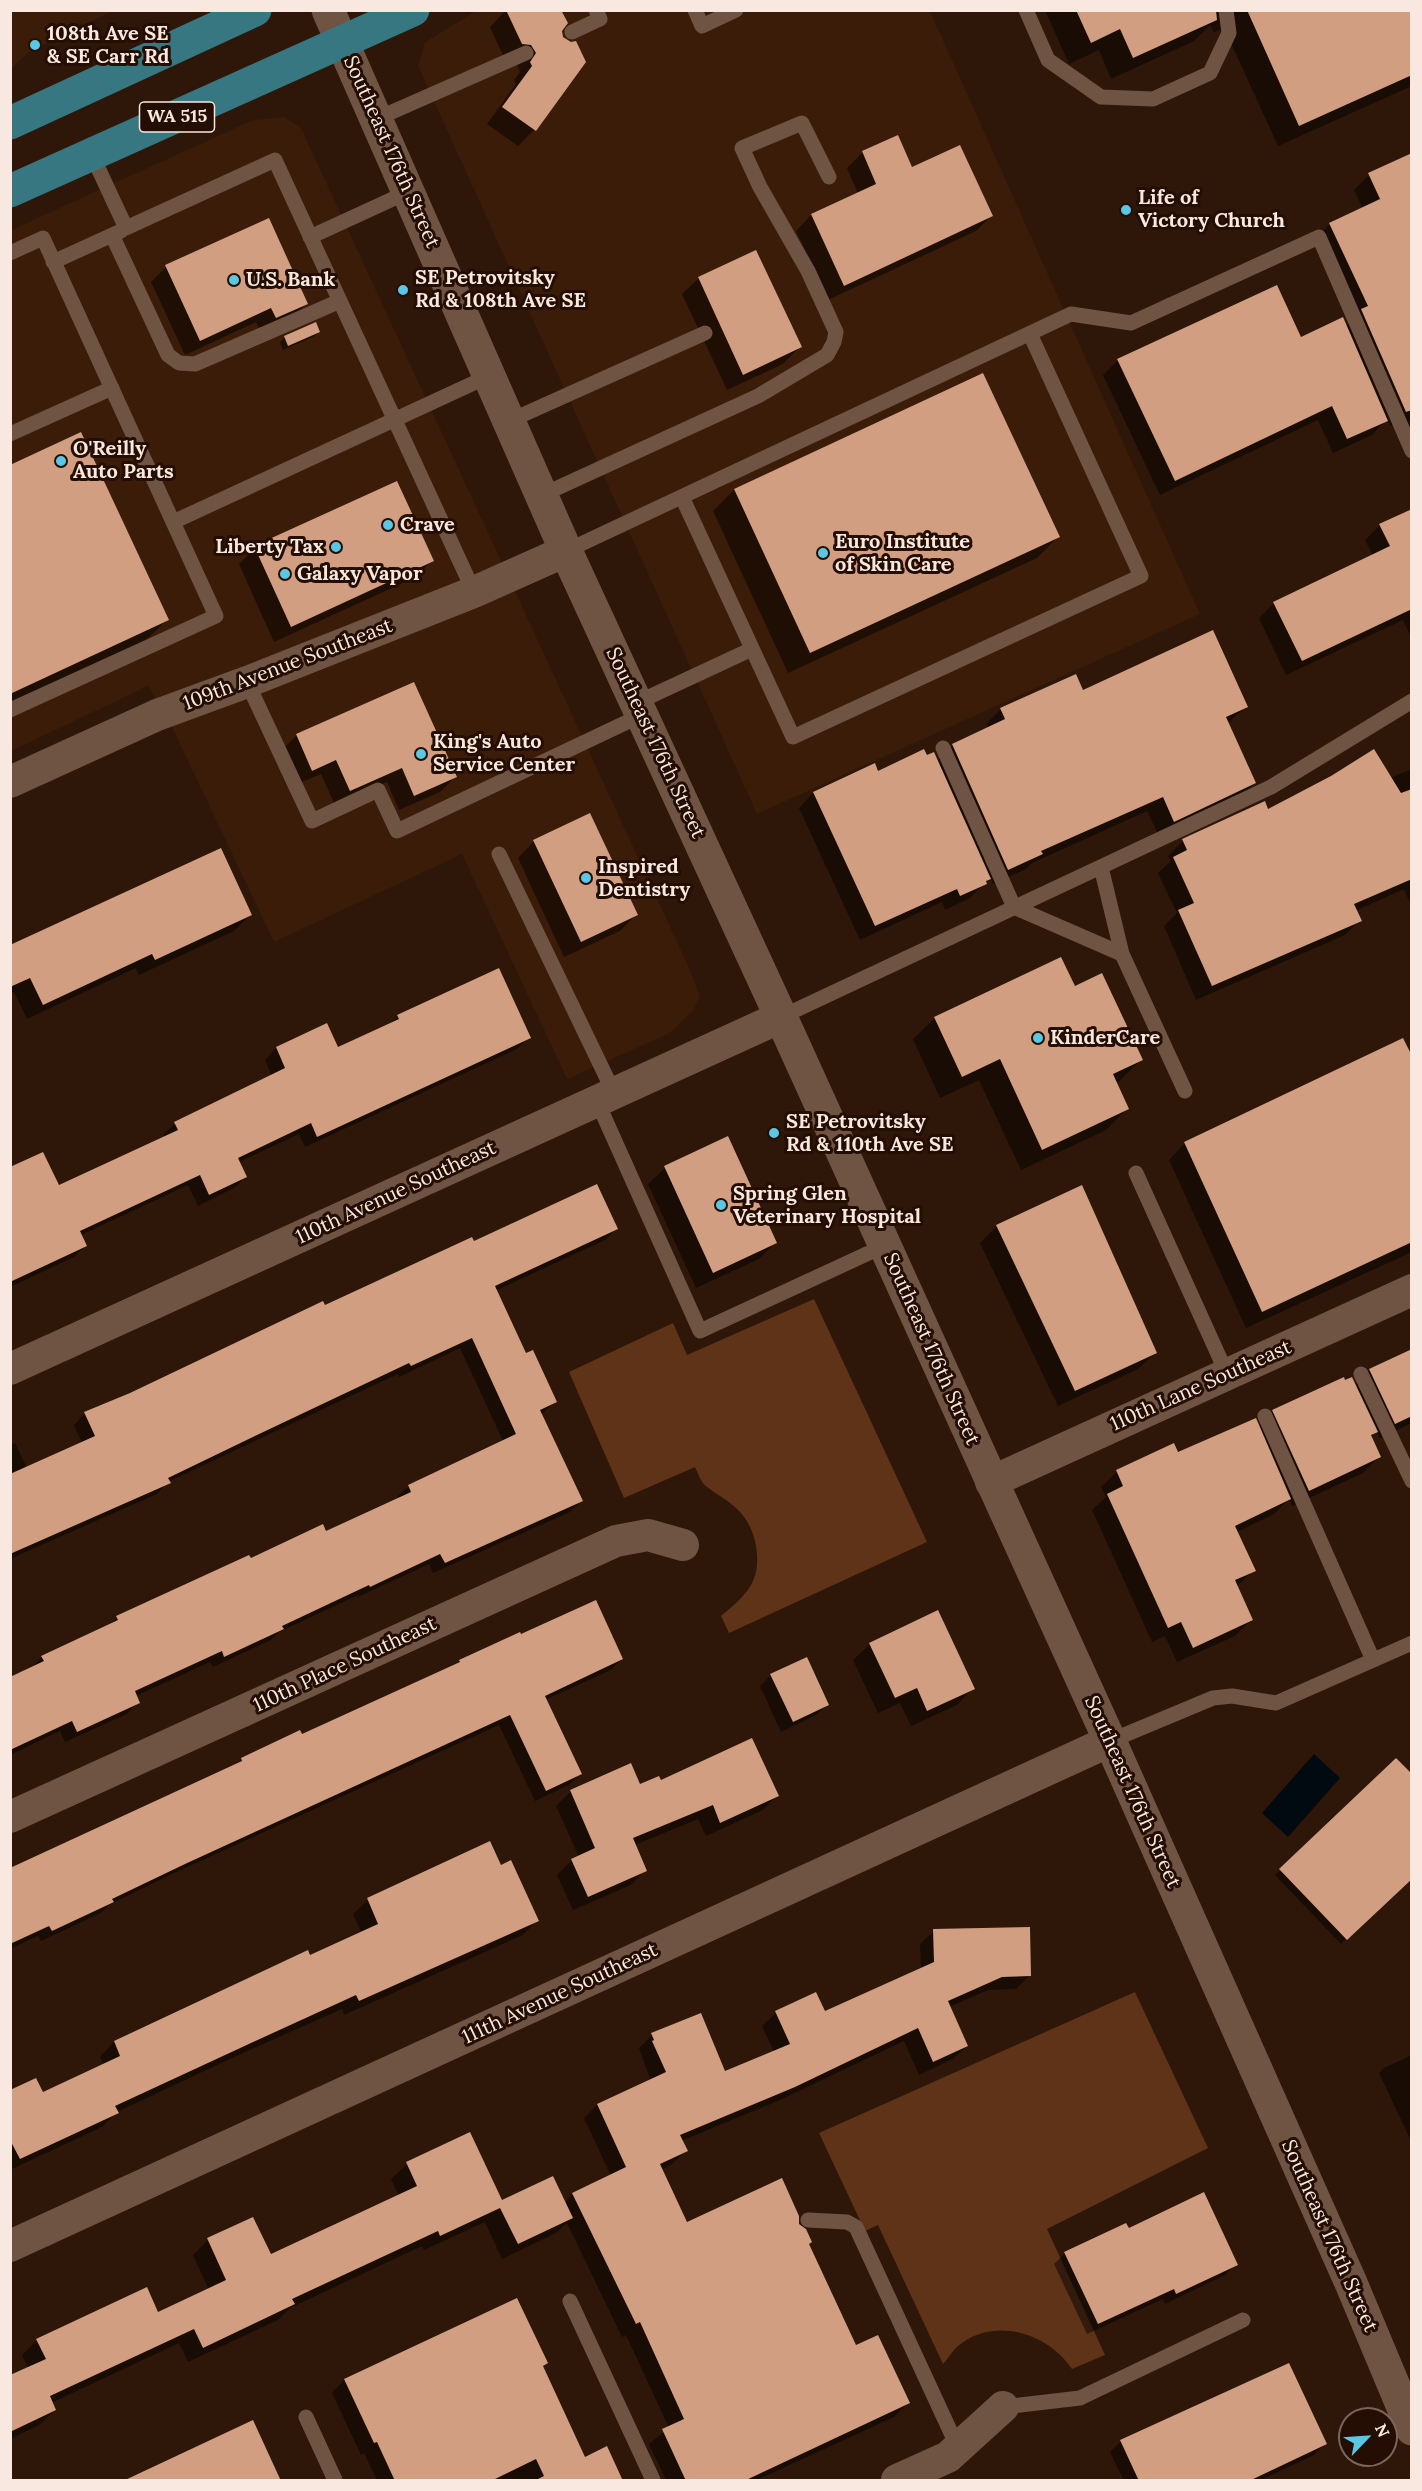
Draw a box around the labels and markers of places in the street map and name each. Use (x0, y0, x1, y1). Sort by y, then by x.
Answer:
place label: 108th Ave SE & SE Carr Rd (47, 22, 169, 69)
marker: 108th Ave SE & SE Carr Rd (28, 38, 42, 52)
place label: Life of Victory Church (1138, 186, 1285, 233)
marker: Life of Victory Church (1119, 203, 1133, 217)
place label: SE Petrovitsky Rd & 108th Ave SE (415, 266, 586, 313)
place label: U.S. Bank (246, 268, 335, 292)
marker: U.S. Bank (227, 273, 241, 287)
marker: SE Petrovitsky Rd & 108th Ave SE (396, 283, 410, 297)
place label: O'Reilly Auto Parts (73, 437, 174, 484)
marker: O'Reilly Auto Parts (54, 454, 68, 468)
place label: Crave (400, 513, 455, 537)
marker: Crave (381, 518, 395, 532)
place label: Euro Institute of Skin Care (835, 530, 970, 577)
place label: Liberty Tax (215, 535, 324, 559)
marker: Liberty Tax (329, 540, 343, 554)
marker: Euro Institute of Skin Care (816, 546, 830, 560)
place label: Galaxy Vapor (297, 562, 422, 586)
marker: Galaxy Vapor (278, 567, 292, 581)
place label: King's Auto Service Center (433, 730, 575, 777)
marker: King's Auto Service Center (414, 747, 428, 761)
place label: Inspired Dentistry (598, 855, 690, 902)
marker: Inspired Dentistry (579, 871, 593, 885)
place label: KinderCare (1050, 1026, 1160, 1050)
marker: KinderCare (1031, 1031, 1045, 1045)
place label: SE Petrovitsky Rd & 110th Ave SE (786, 1110, 954, 1157)
marker: SE Petrovitsky Rd & 110th Ave SE (767, 1126, 781, 1140)
place label: Spring Glen Veterinary Hospital (733, 1182, 921, 1229)
marker: Spring Glen Veterinary Hospital (714, 1198, 728, 1212)

